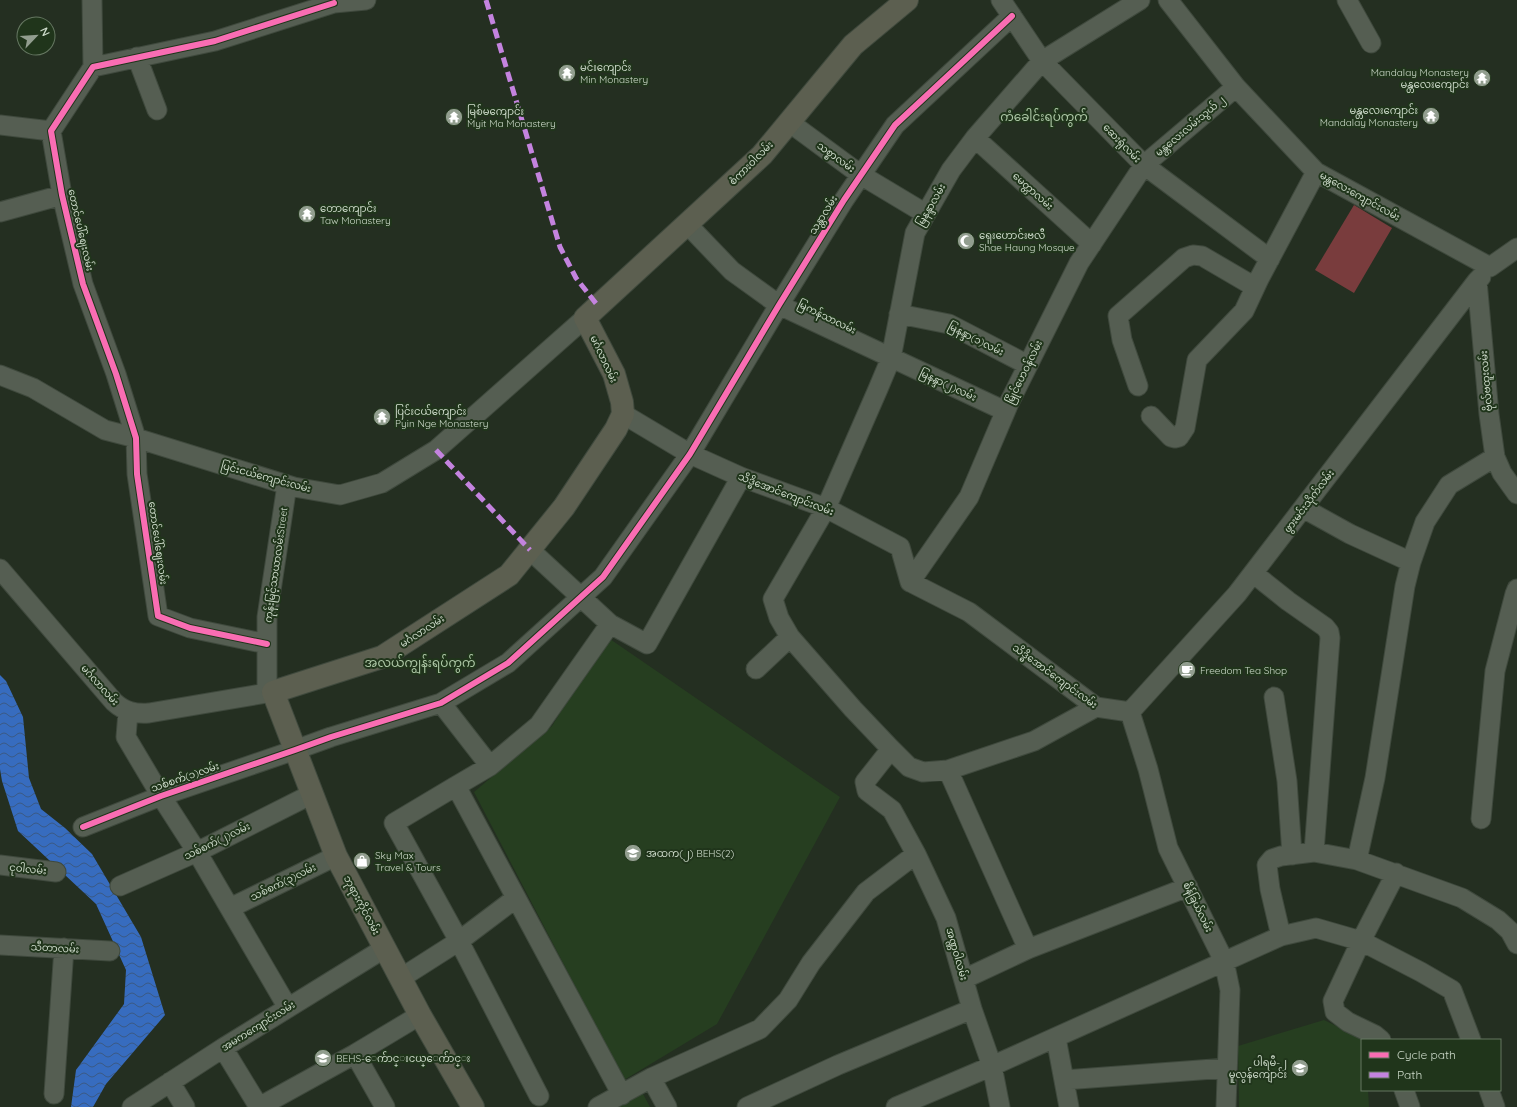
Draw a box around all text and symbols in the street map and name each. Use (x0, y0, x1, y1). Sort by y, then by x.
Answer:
north arrow (16, 16, 56, 56)
text: N (37, 25, 53, 38)
place label: မင်းကျောင်း Min Monastery (580, 60, 648, 86)
temple icon: မင်းကျောင်း Min Monastery (557, 63, 577, 83)
place label: Mandalay Monastery မန္တလေးကျောင်း (1371, 66, 1469, 93)
temple icon: Mandalay Monastery မန္တလေးကျောင်း (1472, 68, 1492, 88)
street label: မန္တလေးလမ်းသွယ် ၂ (1152, 92, 1229, 161)
place label: မန္တလေးကျောင်း Mandalay Monastery (1320, 103, 1418, 129)
place label: မြစ်မကျောင်း Myit Ma Monastery (467, 104, 556, 130)
temple icon: မန္တလေးကျောင်း Mandalay Monastery (1421, 106, 1441, 126)
temple icon: မြစ်မကျောင်း Myit Ma Monastery (444, 107, 464, 127)
district label: ကံခေါင်းရပ်ကွက် (1000, 108, 1088, 127)
street label: ဆေးရုံလမ်း (1099, 120, 1144, 167)
street label: စံကားဝါလမ်း (726, 138, 776, 188)
street label: သစ္စာလမ်း (813, 138, 858, 177)
street label: မန္တလေးကျောင်းလမ်း (1317, 168, 1403, 225)
street label: မေတ္တာလမ်း (1009, 169, 1057, 214)
street label: မြနန္ဒာလမ်း (913, 181, 950, 230)
street label: တောင်ပေါ်ဈေးလမ်း (63, 187, 98, 273)
street label: သန္တာလမ်း (805, 193, 842, 238)
place label: တောကျောင်း Taw Monastery (320, 201, 391, 227)
temple icon: တောကျောင်း Taw Monastery (297, 204, 317, 224)
place label: ရှေးဟောင်းဗလီ Shae Haung Mosque (979, 228, 1075, 254)
mosque icon: ရှေးဟောင်းဗလီ Shae Haung Mosque (956, 231, 976, 251)
street label: မြကန်သာလမ်း (795, 296, 859, 339)
street label: မြနန္ဒာ(၁)လမ်း (945, 319, 1006, 361)
street label: မင်္ဂလာလမ်း (587, 333, 622, 385)
street label: မြိုင်ဟေဝန်လမ်း (1002, 337, 1047, 407)
street label: ဗိုလ်ဗထူးလမ်း (1476, 350, 1497, 412)
street label: မြနန္ဒာ(၂)လမ်း (917, 365, 979, 406)
place label: ပြင်းငယ်ကျောင်း Pyin Nge Monastery (395, 404, 488, 430)
temple icon: ပြင်းငယ်ကျောင်း Pyin Nge Monastery (372, 407, 392, 427)
street label: ပြင်းငယ်ကျောင်းလမ်း (219, 458, 313, 497)
street label: ဖွားမင်းသိုက်လမ်း (1280, 466, 1339, 536)
street label: သိဒ္ဓိအောင်ကျောင်းလမ်း (735, 469, 836, 520)
street label: တောင်ပေါ်ဈေးလမ်း (144, 500, 171, 586)
street label: ကုန်းမြင့်သာယာလမ်းStreet (260, 506, 293, 624)
street label: မင်္ဂလာလမ်း (397, 611, 447, 650)
street label: သိဒ္ဓိအောင်ကျောင်းလမ်း (1009, 640, 1100, 713)
district label: အလယ်ကျွန်းရပ်ကွက် (365, 654, 475, 674)
cafe icon: Freedom Tea Shop (1177, 660, 1197, 680)
street label: မင်္ဂလာလမ်း (78, 661, 123, 708)
place label: Freedom Tea Shop (1200, 664, 1287, 677)
street label: သစ်စက်(၁)လမ်း (149, 758, 221, 795)
street label: သစ်စက်(၂)လမ်း (181, 819, 253, 864)
school or university icon: အထက(၂) BEHS(2) (623, 843, 643, 863)
place label: အထက(၂) BEHS(2) (646, 847, 734, 862)
place label: Sky Max Travel & Tours (375, 849, 441, 874)
shop icon: Sky Max Travel & Tours (352, 851, 372, 871)
street label: ငုဝါလမ်း (9, 860, 47, 879)
street label: သစ်စက်(၃)လမ်း (248, 860, 319, 905)
street label: ဘုရားကိုင်လမ်း (339, 873, 384, 938)
street label: စိန်ခြယ်လမ်း (1178, 879, 1217, 935)
street label: အဏ္ဏဝါလမ်း (941, 926, 972, 982)
street label: သီတာလမ်း (30, 939, 80, 956)
street label: အမကကျောင်းလမ်း (218, 997, 298, 1056)
legend (1361, 1039, 1501, 1091)
text: Cycle path (1397, 1047, 1456, 1062)
school or university icon: BEHS-ေက်ာင္းငယ္ေက်ာင္း (313, 1048, 333, 1068)
place label: BEHS-ေက်ာင္းငယ္ေက်ာင္း (336, 1051, 470, 1067)
place label: ပါရမီ-၂ မူလွန်ကျောင်း (1229, 1055, 1287, 1083)
school or university icon: ပါရမီ-၂ မူလွန်ကျောင်း (1290, 1058, 1310, 1078)
text: Path (1397, 1067, 1422, 1082)

